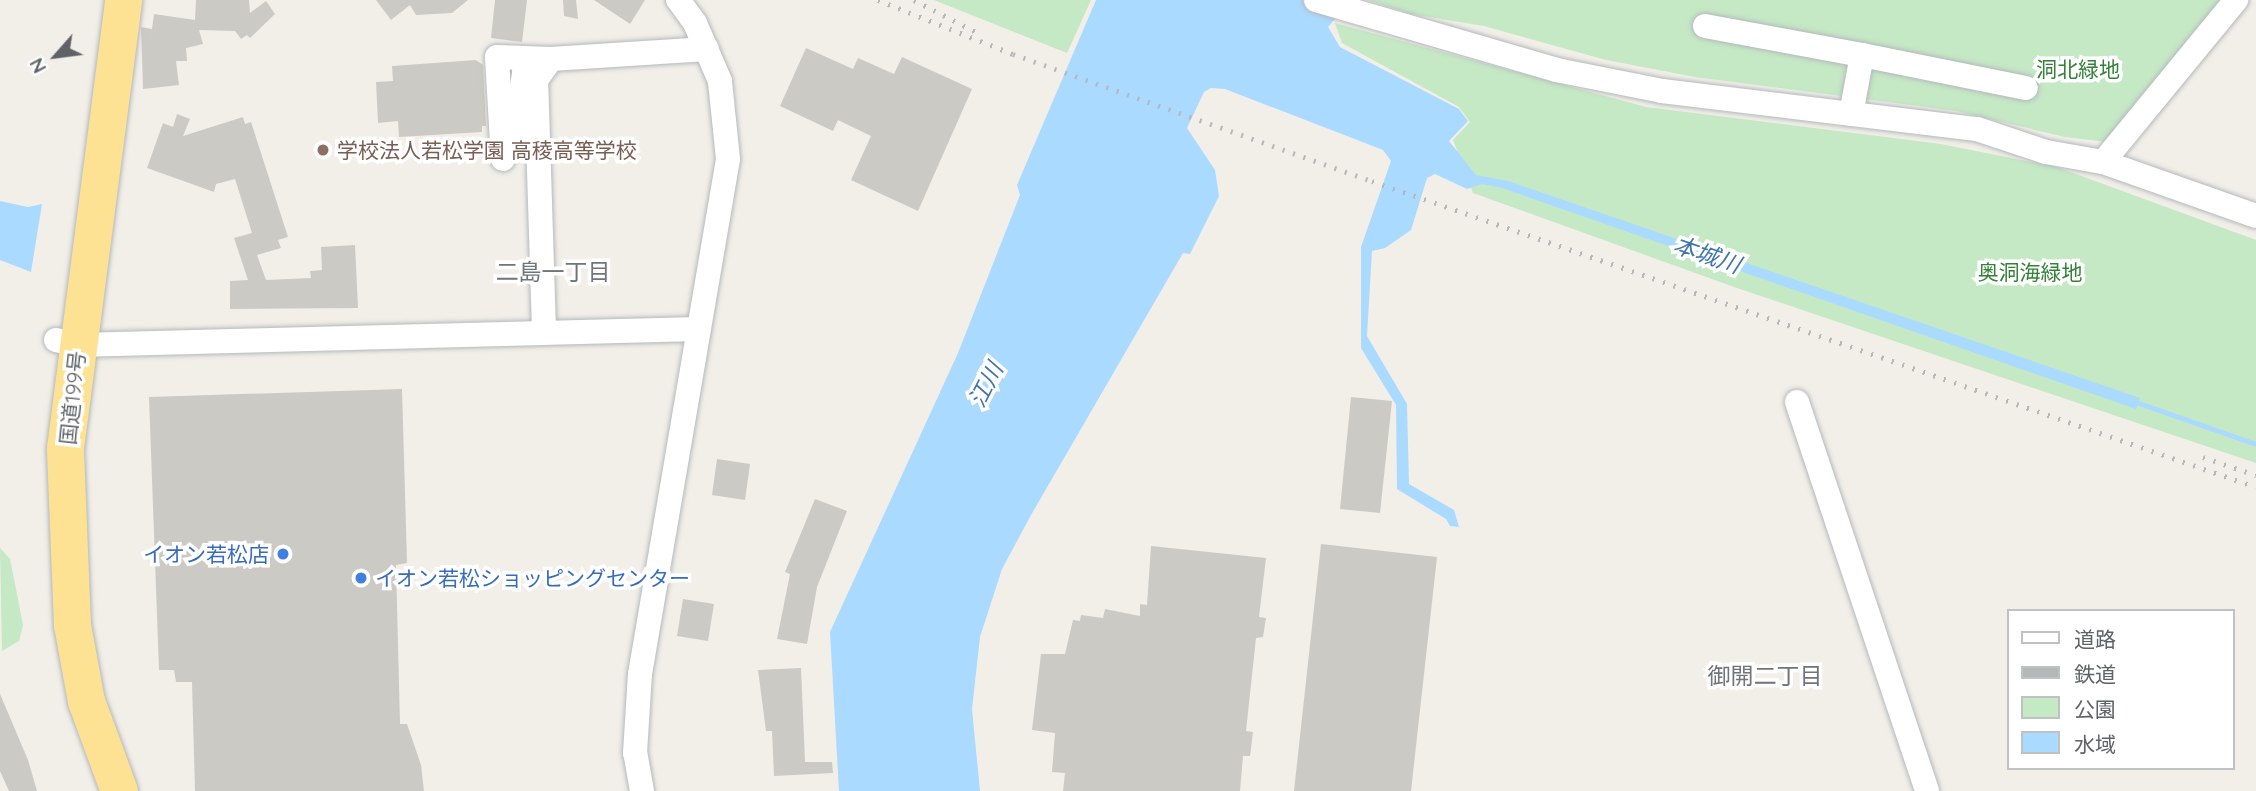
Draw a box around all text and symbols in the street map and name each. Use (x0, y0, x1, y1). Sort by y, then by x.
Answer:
north arrow (21, 21, 91, 91)
text: N (24, 54, 51, 78)
park label: 洞北緑地 (2036, 56, 2120, 82)
place label: 学校法人若松学園 高稜高等学校 (337, 137, 637, 163)
marker: 学校法人若松学園 高稜高等学校 (315, 142, 331, 158)
water label: 本城川 (1670, 231, 1744, 279)
district label: 二島一丁目 (496, 258, 610, 286)
park label: 奥洞海緑地 (1978, 259, 2082, 285)
street label: 国道199号 (55, 350, 89, 446)
water label: 江川 (963, 358, 1009, 412)
place label: イオン若松店 (143, 541, 269, 567)
marker: イオン若松店 (275, 546, 291, 562)
place label: イオン若松ショッピングセンター (375, 565, 690, 591)
marker: イオン若松ショッピングセンター (353, 570, 369, 586)
legend (2008, 609, 2235, 770)
text: 道路 (2074, 626, 2116, 652)
text: 鉄道 (2074, 661, 2116, 687)
district label: 御開二丁目 (1708, 662, 1822, 690)
text: 公園 (2074, 696, 2116, 722)
text: 水域 (2074, 731, 2116, 757)

